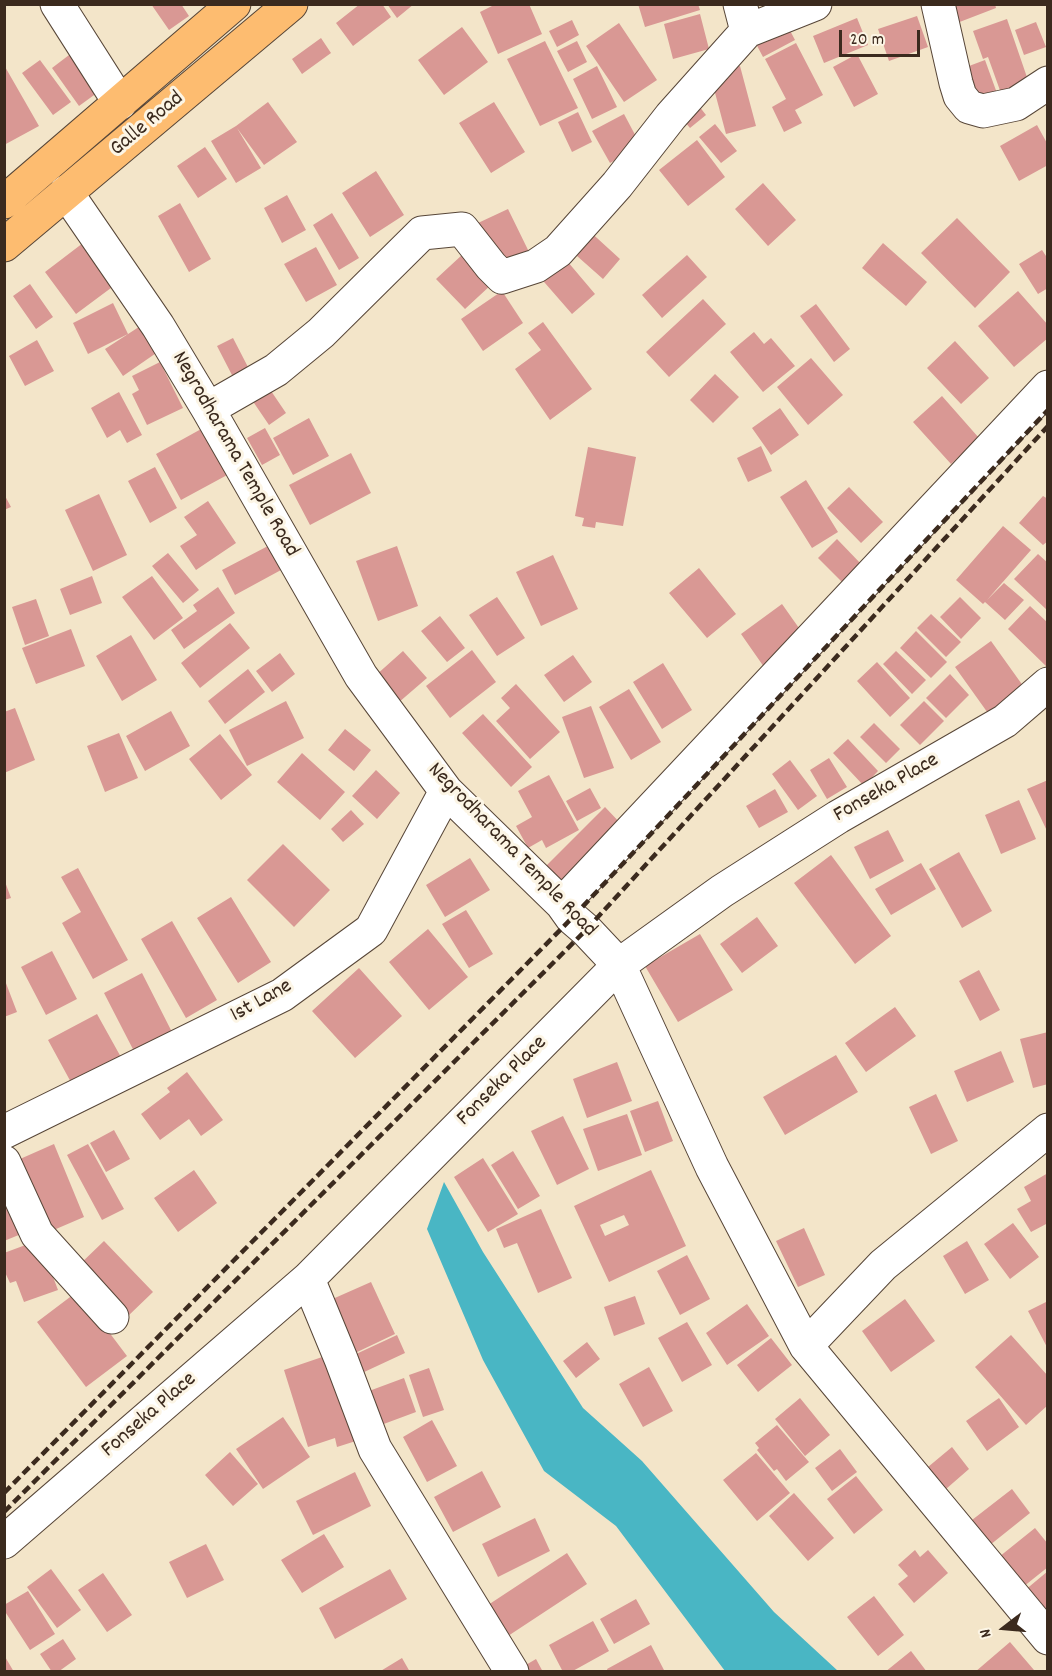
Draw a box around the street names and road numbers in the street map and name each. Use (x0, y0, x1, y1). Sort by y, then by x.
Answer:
street label: Galle Road (106, 87, 190, 163)
street label: Negrodharama Temple Road (164, 348, 304, 562)
street label: Fonseka Place (830, 748, 944, 830)
street label: Negrodharama Temple Road (421, 758, 601, 944)
street label: 1st Lane (227, 974, 297, 1030)
street label: Fonseka Place (452, 1031, 554, 1133)
street label: Fonseka Place (97, 1368, 203, 1464)

